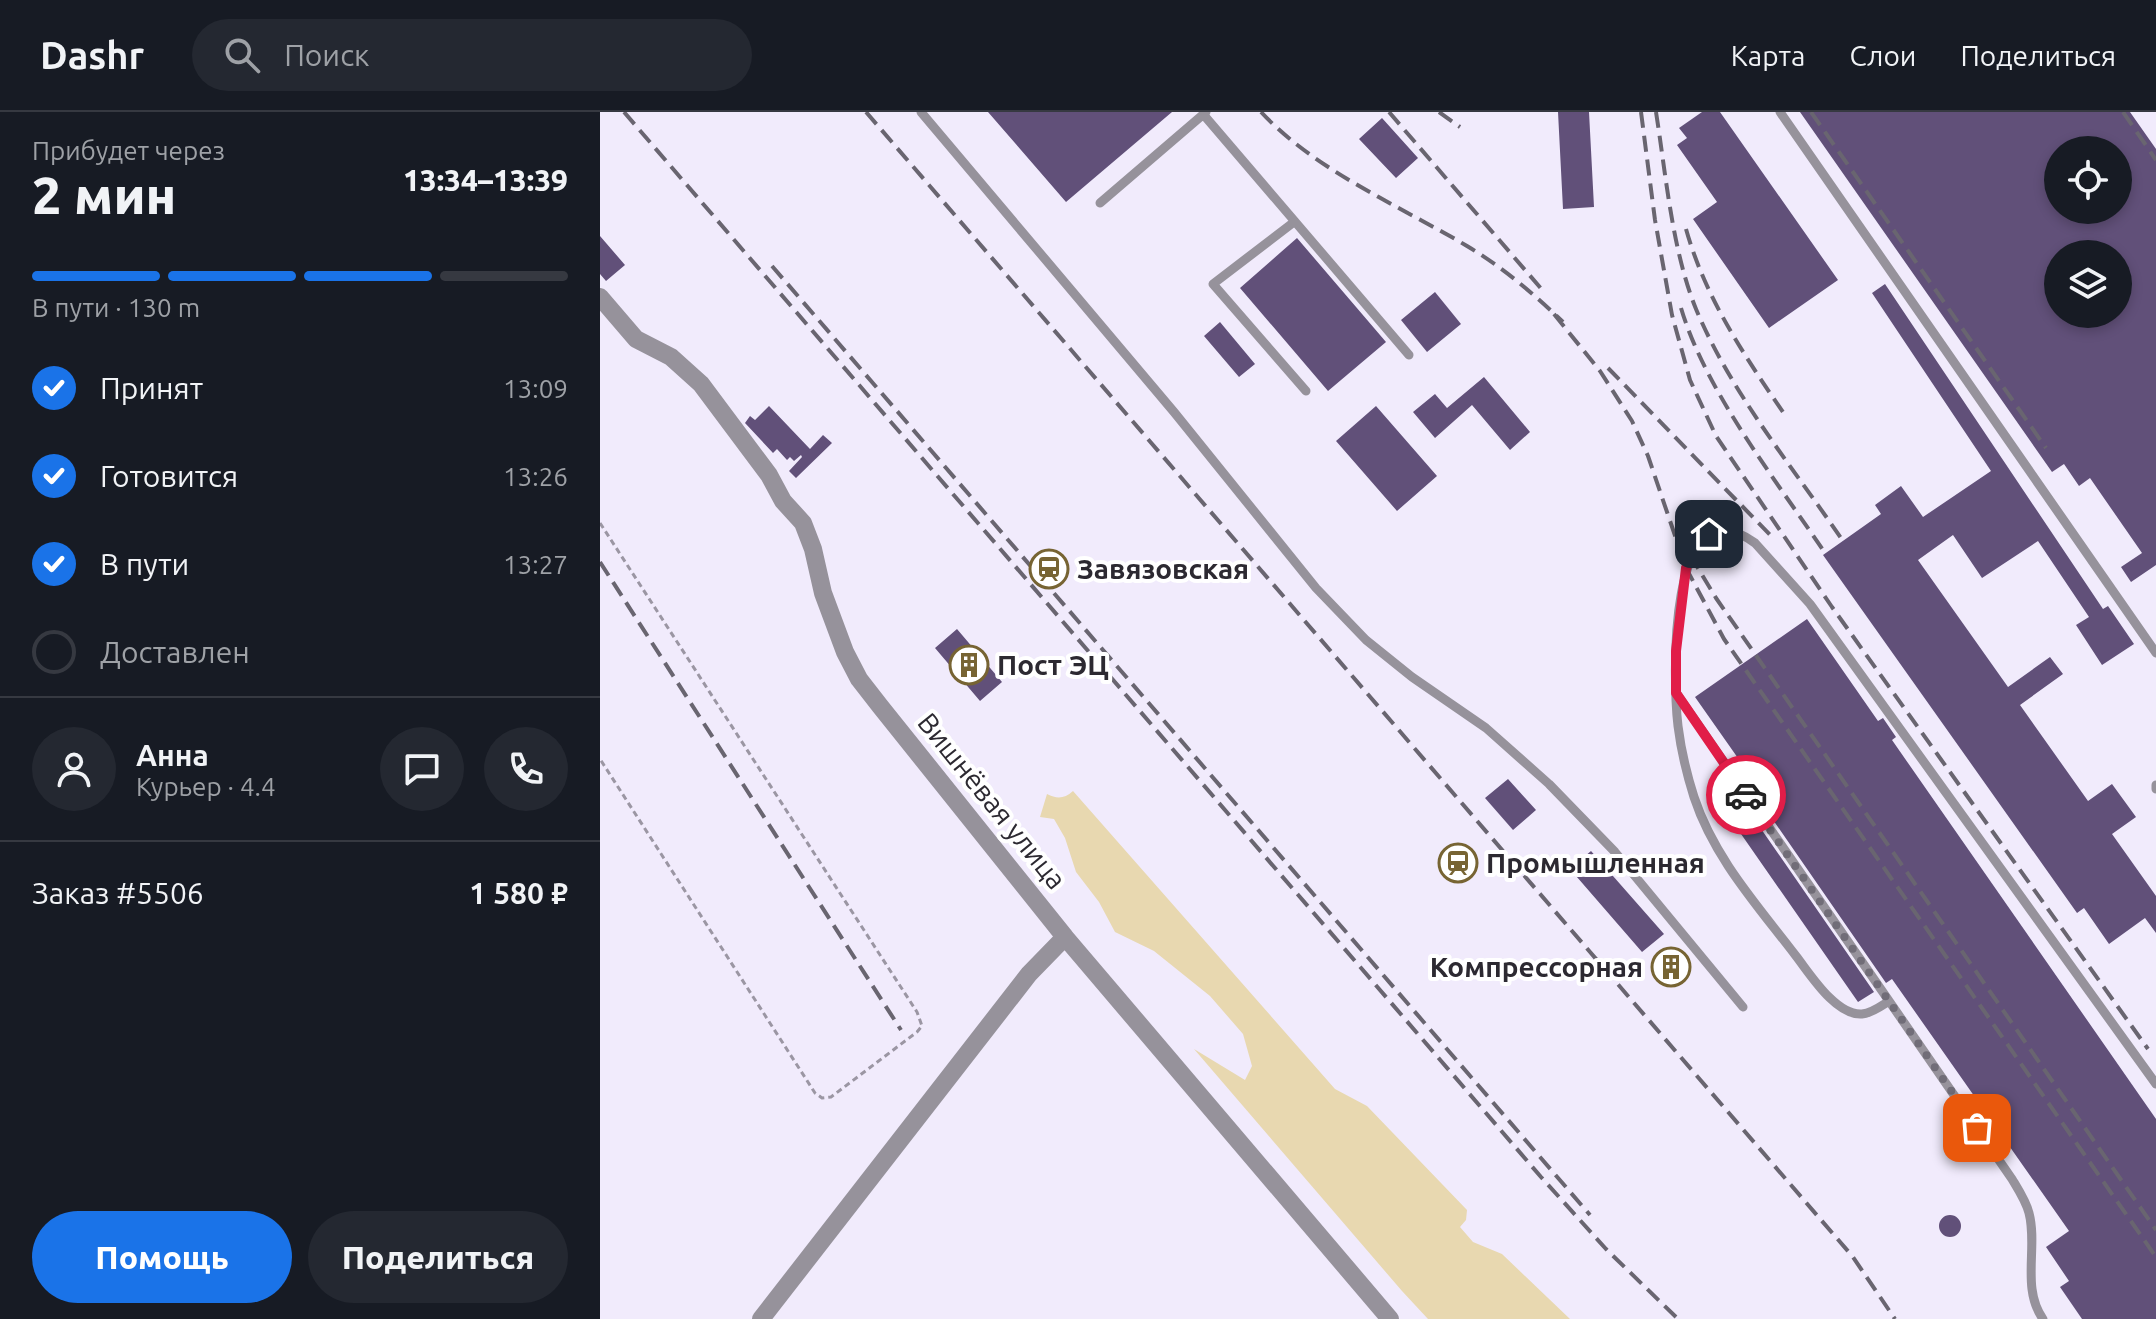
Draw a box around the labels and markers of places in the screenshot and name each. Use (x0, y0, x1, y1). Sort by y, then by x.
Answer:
pin (1675, 500, 1743, 568)
station icon: Завязовская (1028, 548, 1070, 590)
place label: Завязовская (1077, 553, 1249, 584)
building icon: Пост ЭЦ (948, 644, 990, 686)
place label: Пост ЭЦ (997, 649, 1109, 680)
station icon: Промышленная (1437, 842, 1479, 884)
place label: Промышленная (1486, 847, 1705, 878)
building icon: Компрессорная (1650, 946, 1692, 988)
place label: Компрессорная (1430, 951, 1643, 982)
pin (1943, 1094, 2011, 1162)

